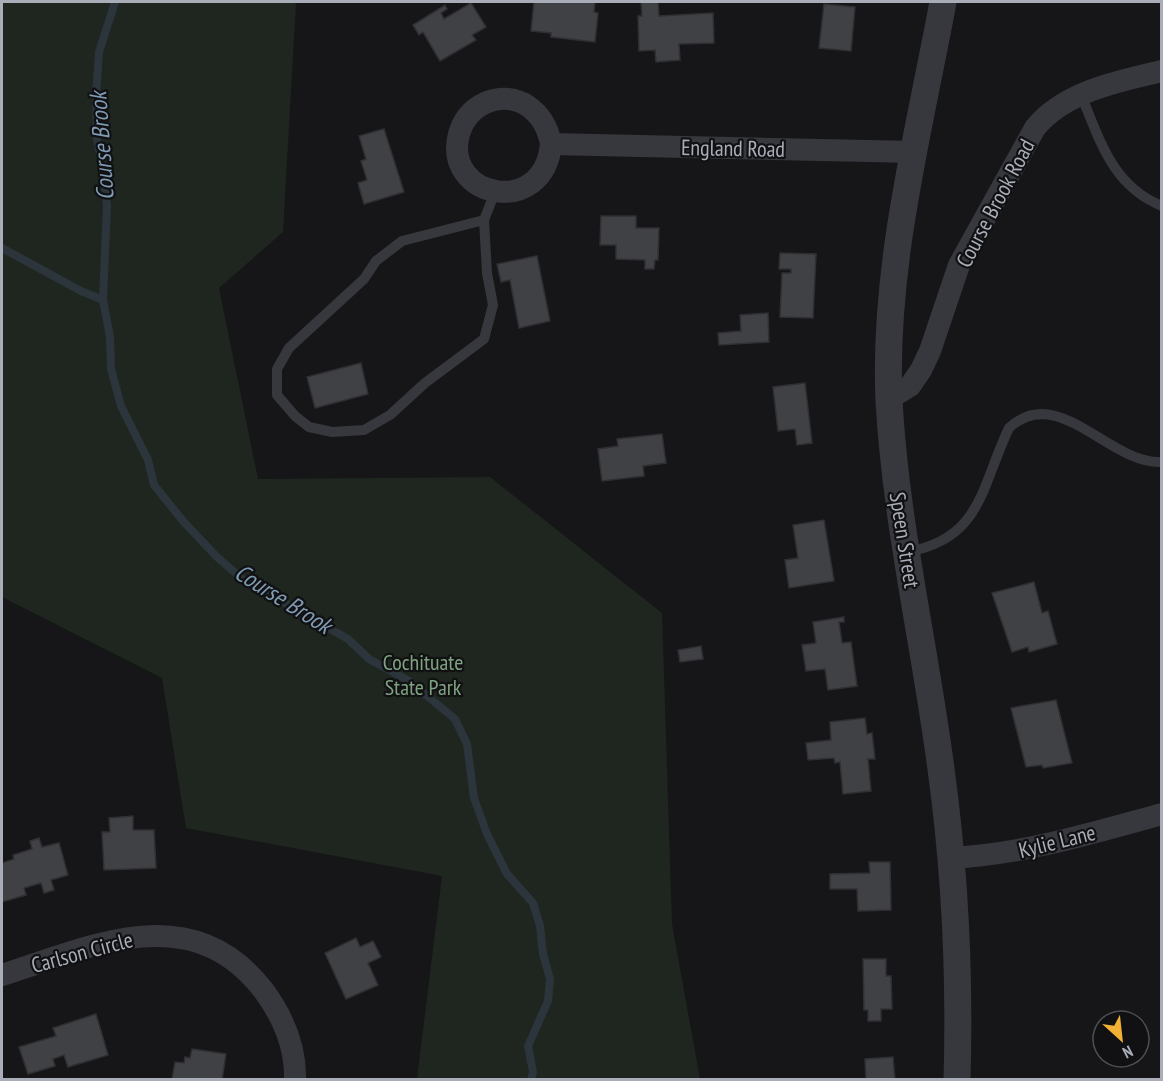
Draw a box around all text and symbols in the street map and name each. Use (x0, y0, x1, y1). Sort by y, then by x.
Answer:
water label: Course Brook (82, 88, 121, 201)
street label: England Road (681, 133, 785, 163)
street label: Course Brook Road (949, 134, 1041, 272)
street label: Speen Street (884, 490, 926, 590)
water label: Course Brook (229, 557, 340, 642)
park label: Cochituate State Park (383, 648, 463, 701)
street label: Kylie Lane (1016, 818, 1098, 864)
street label: Carlson Circle (28, 925, 136, 979)
north arrow (1091, 1009, 1151, 1069)
text: N (1119, 1041, 1136, 1063)

